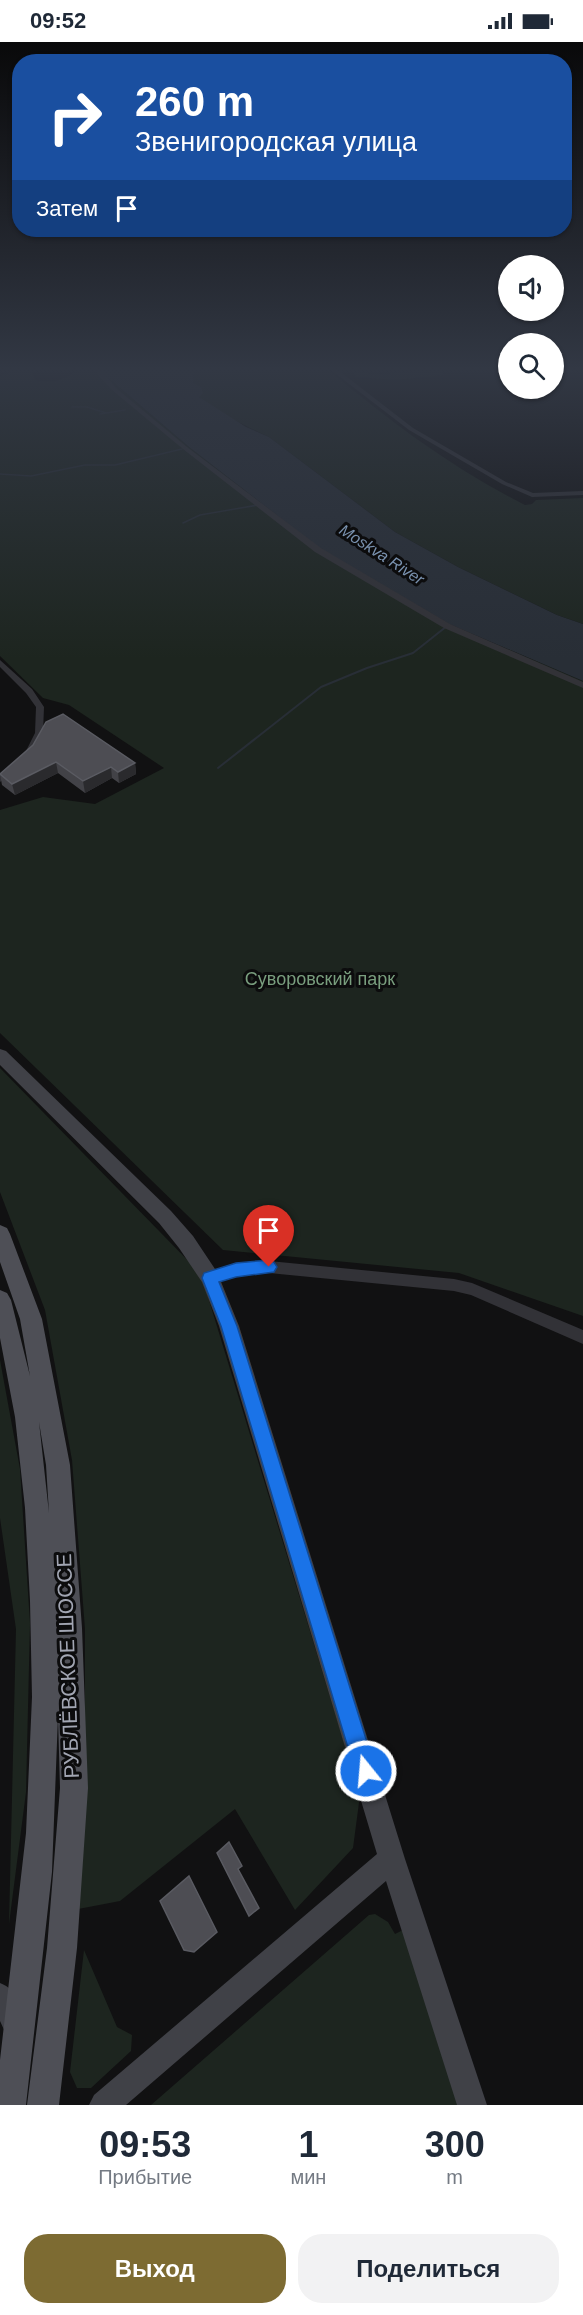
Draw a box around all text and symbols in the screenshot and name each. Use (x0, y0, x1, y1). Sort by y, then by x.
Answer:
text: 09:52 (30, 8, 86, 33)
icon: right (36, 78, 114, 156)
text: 260 m (135, 78, 254, 125)
text: Звенигородская улица (135, 127, 417, 157)
icon: arrive (110, 192, 143, 225)
text: Затем (36, 196, 98, 221)
map controls (498, 255, 564, 399)
button: sound (498, 255, 564, 321)
button: search (498, 333, 564, 399)
water label: Moskva River (336, 521, 428, 588)
park label: Суворовский парк (245, 969, 395, 989)
pin (243, 1205, 294, 1267)
icon: arrive (252, 1214, 285, 1247)
street label: РУБЛЁВСКОЕ ШОССЕ (52, 1553, 83, 1779)
position arrow (334, 1739, 398, 1803)
text: 09:53 (99, 2124, 191, 2165)
text: 1 (298, 2124, 318, 2165)
text: 300 (425, 2124, 485, 2165)
text: Прибытие (98, 2166, 192, 2188)
text: мин (290, 2166, 326, 2188)
text: m (446, 2166, 463, 2188)
button: Выход (24, 2234, 286, 2303)
button: Поделиться (298, 2234, 559, 2303)

